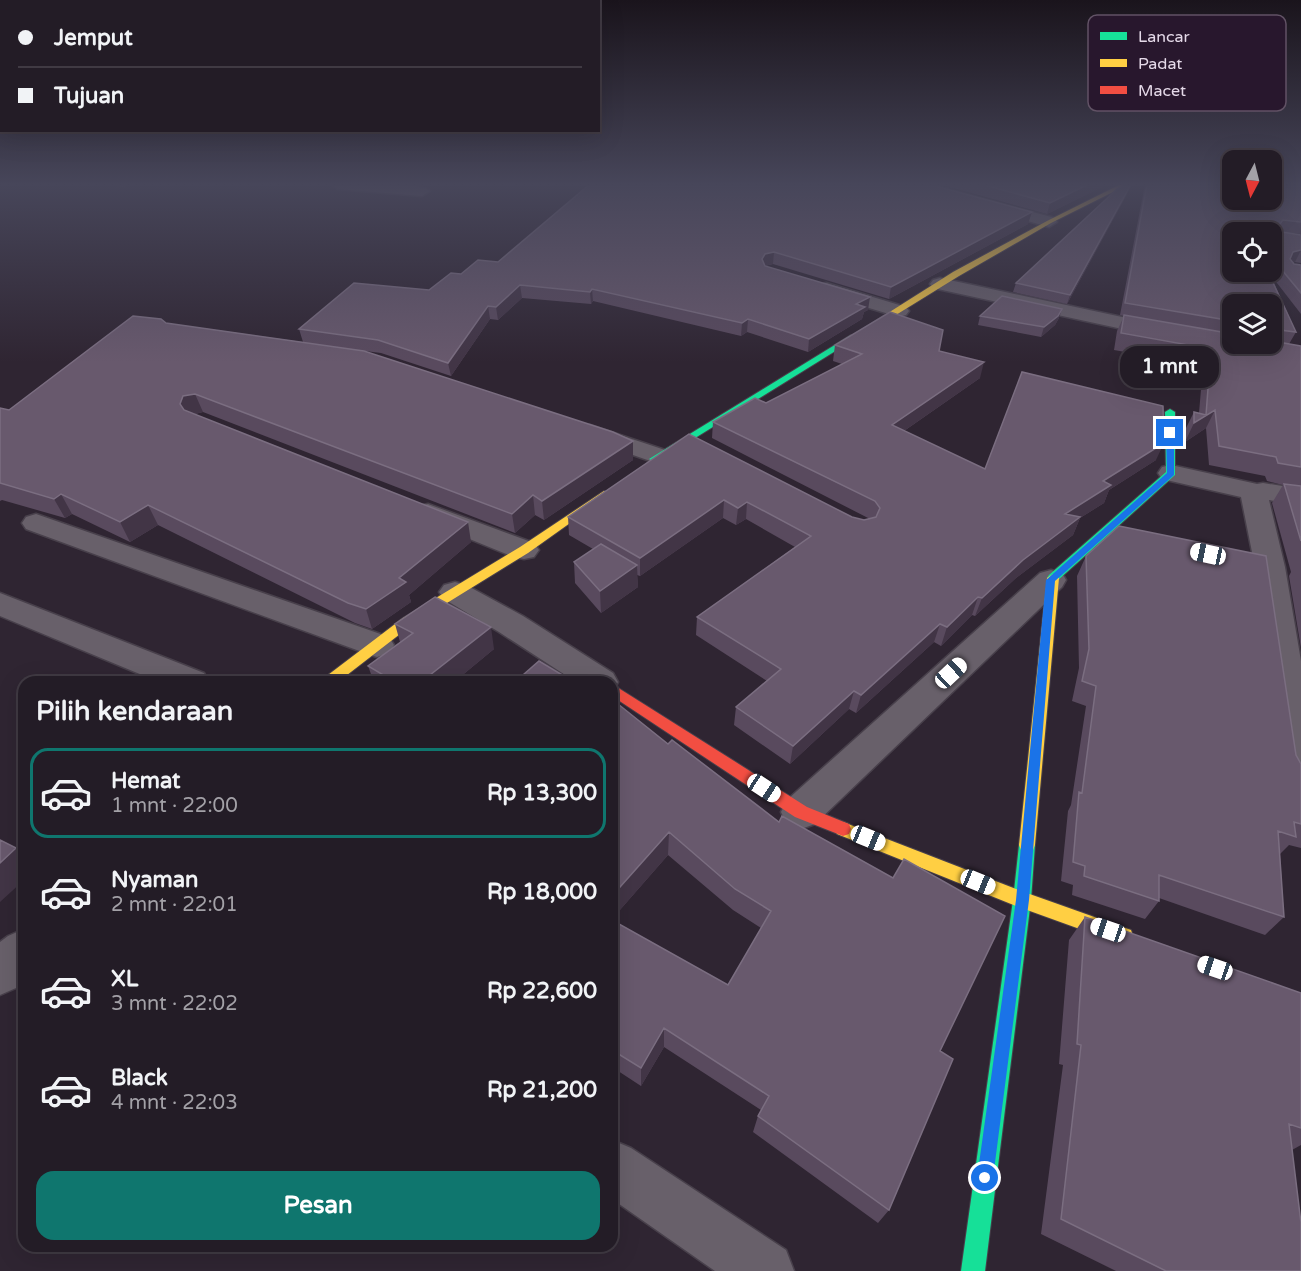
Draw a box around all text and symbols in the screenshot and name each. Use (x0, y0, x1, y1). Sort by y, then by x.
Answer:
legend (1088, 15, 1286, 111)
text: Jemput (54, 25, 133, 51)
text: Lancar (1138, 27, 1190, 47)
text: Padat (1138, 54, 1182, 74)
text: Macet (1138, 81, 1186, 101)
text: Tujuan (54, 83, 124, 109)
north arrow (1222, 150, 1282, 210)
map controls (1222, 150, 1282, 354)
button: locate (1222, 222, 1282, 282)
button: layers (1222, 294, 1282, 354)
callout: 1 mnt (1120, 346, 1220, 388)
text: 1 mnt (1142, 355, 1197, 379)
route end (1156, 419, 1183, 446)
car (1189, 541, 1227, 567)
car (932, 654, 970, 692)
text: Pilih kendaraan (36, 695, 233, 728)
icon: car (39, 766, 93, 820)
text: Hemat (111, 768, 180, 794)
car (744, 771, 784, 805)
text: Rp 13,300 (487, 780, 597, 806)
text: 1 mnt · 22:00 (111, 794, 238, 818)
car (848, 823, 888, 853)
icon: car (39, 865, 93, 919)
text: Nyaman (111, 867, 198, 893)
car (958, 867, 998, 897)
text: Rp 18,000 (487, 879, 597, 905)
text: 2 mnt · 22:01 (111, 893, 238, 917)
car (1088, 916, 1128, 944)
car (1195, 954, 1235, 982)
icon: car (39, 964, 93, 1018)
text: XL (111, 966, 138, 992)
text: Rp 22,600 (487, 978, 597, 1004)
text: 3 mnt · 22:02 (111, 992, 238, 1016)
icon: car (39, 1063, 93, 1117)
text: Black (111, 1065, 168, 1091)
text: Rp 21,200 (487, 1077, 597, 1103)
text: 4 mnt · 22:03 (111, 1091, 238, 1115)
route start (971, 1164, 998, 1191)
button: Pesan (36, 1171, 600, 1240)

